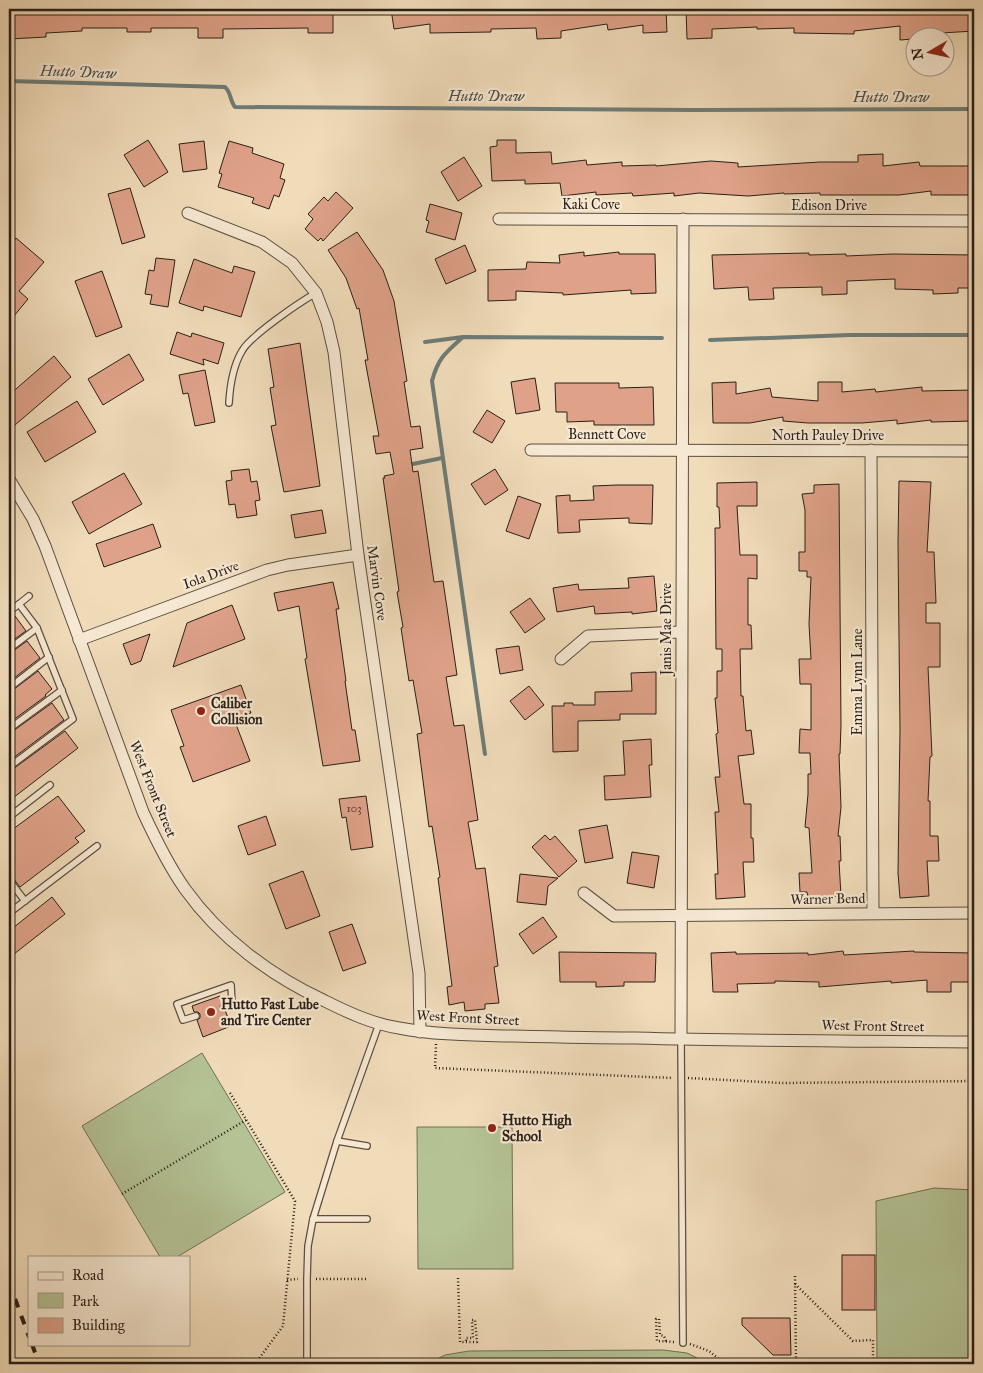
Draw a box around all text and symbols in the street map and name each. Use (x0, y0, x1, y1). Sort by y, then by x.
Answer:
north arrow (906, 28, 956, 78)
text: N (908, 47, 927, 61)
water label: Hutto Draw (38, 62, 118, 82)
water label: Hutto Draw (447, 87, 526, 105)
water label: Hutto Draw (852, 88, 931, 106)
street label: Kaki Cove (562, 196, 620, 213)
street label: Edison Drive (791, 197, 867, 214)
street label: Bennett Cove (568, 426, 646, 443)
street label: North Pauley Drive (772, 427, 884, 444)
street label: Marvin Cove (363, 544, 391, 622)
street label: Iola Drive (181, 557, 241, 593)
street label: Janis Mae Drive (658, 583, 676, 677)
street label: Emma Lynn Lane (849, 628, 866, 736)
place label: Caliber Collision (211, 695, 263, 728)
marker: Caliber Collision (195, 705, 207, 717)
street label: West Front Street (126, 738, 180, 840)
house number: 103 (346, 802, 362, 815)
street label: Warner Bend (790, 890, 866, 908)
place label: Hutto Fast Lube and Tire Center (221, 996, 319, 1029)
marker: Hutto Fast Lube and Tire Center (205, 1006, 217, 1018)
street label: West Front Street (416, 1007, 520, 1029)
street label: West Front Street (821, 1017, 925, 1035)
place label: Hutto High School (502, 1112, 572, 1145)
marker: Hutto High School (486, 1122, 498, 1134)
legend (28, 1256, 190, 1346)
text: Road (72, 1266, 104, 1284)
text: Park (72, 1292, 99, 1310)
text: Building (72, 1316, 126, 1334)

